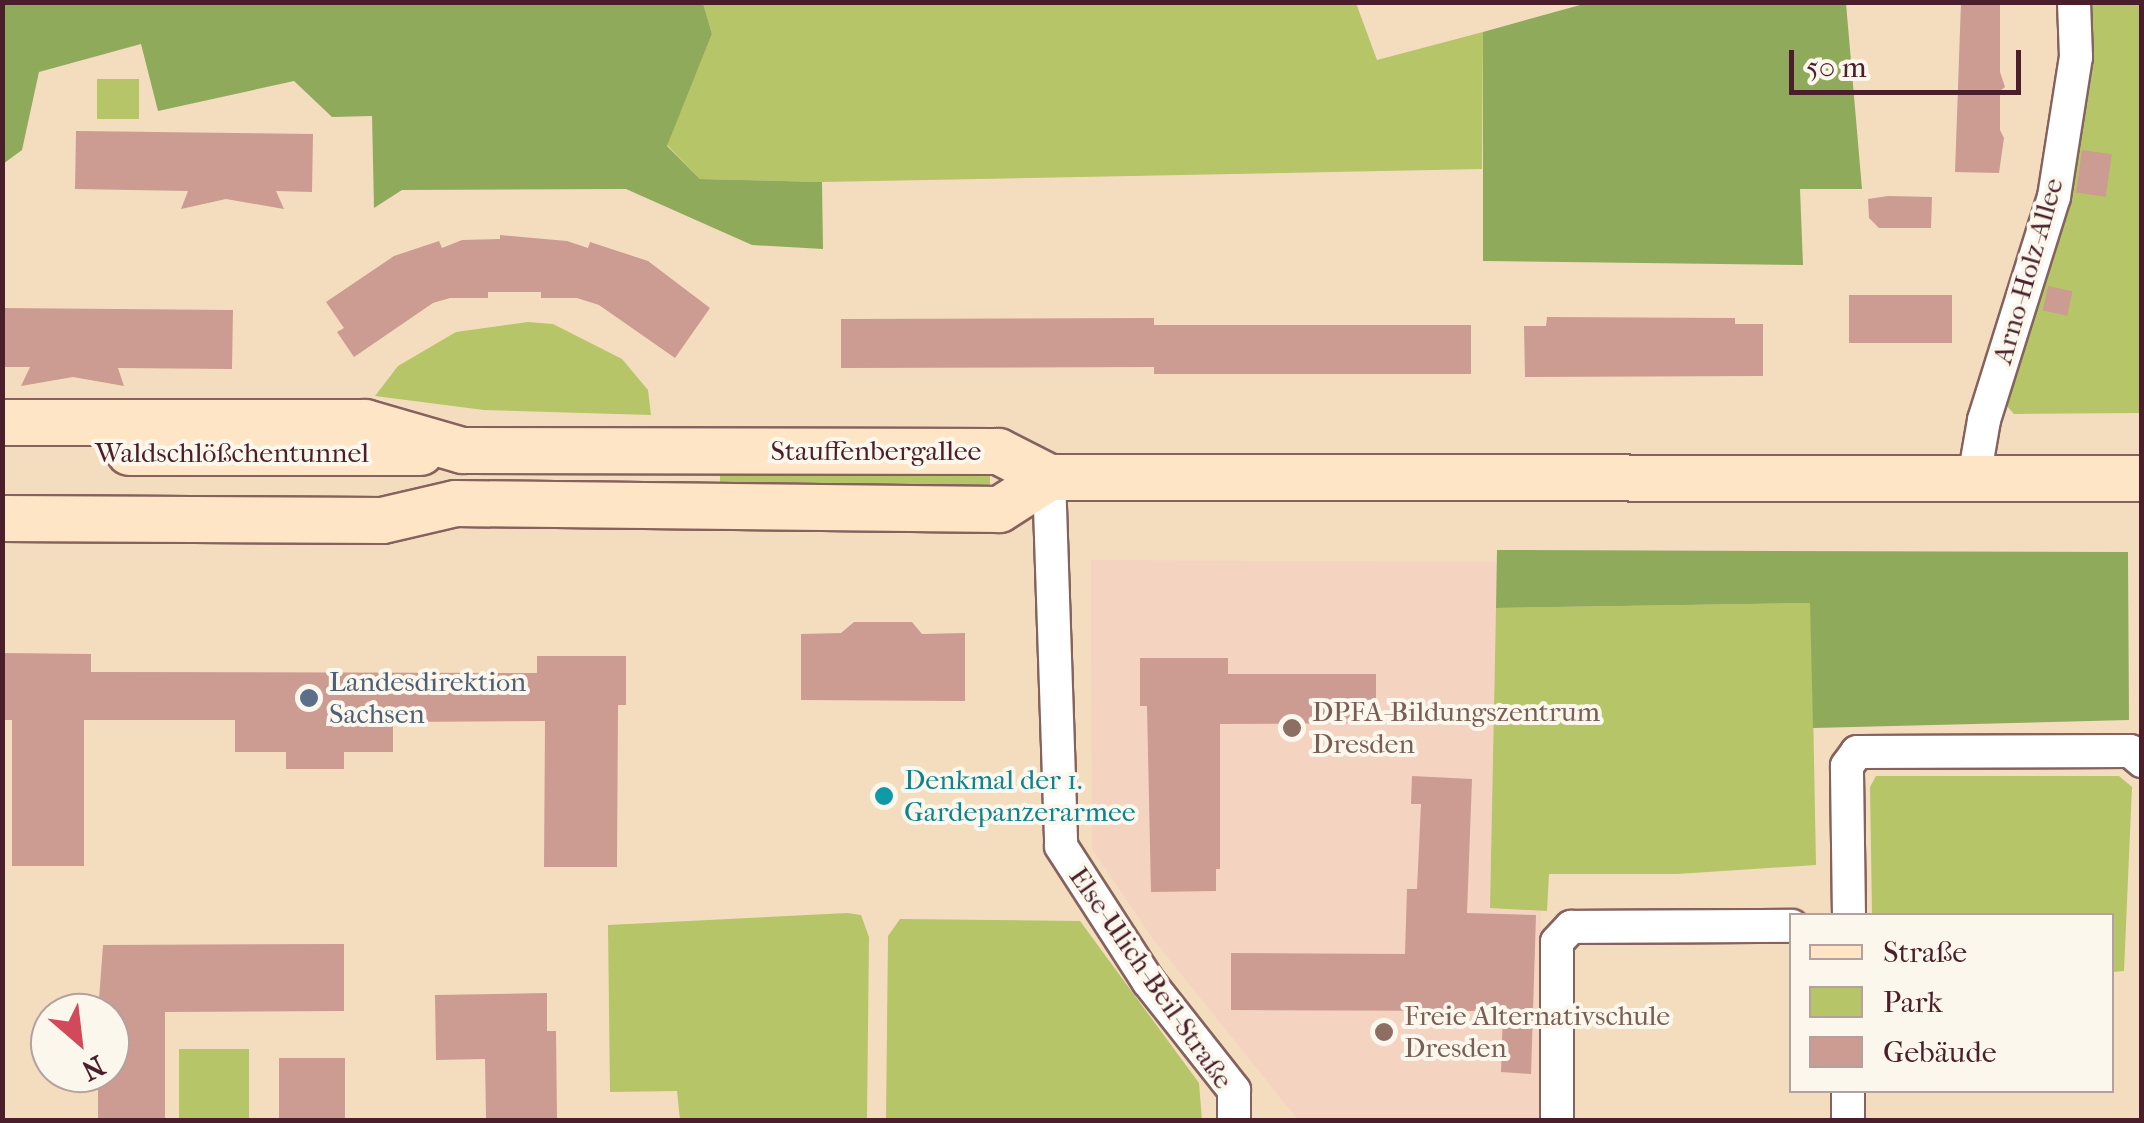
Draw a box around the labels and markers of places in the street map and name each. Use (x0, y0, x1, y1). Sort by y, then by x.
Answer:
place label: Landesdirektion Sachsen (329, 665, 526, 731)
marker: Landesdirektion Sachsen (298, 687, 320, 709)
place label: DPFA-Bildungszentrum Dresden (1312, 695, 1600, 761)
marker: DPFA-Bildungszentrum Dresden (1281, 717, 1303, 739)
place label: Denkmal der 1. Gardepanzerarmee (904, 763, 1136, 829)
marker: Denkmal der 1. Gardepanzerarmee (873, 785, 895, 807)
place label: Freie Alternativschule Dresden (1404, 999, 1670, 1065)
marker: Freie Alternativschule Dresden (1373, 1021, 1395, 1043)

